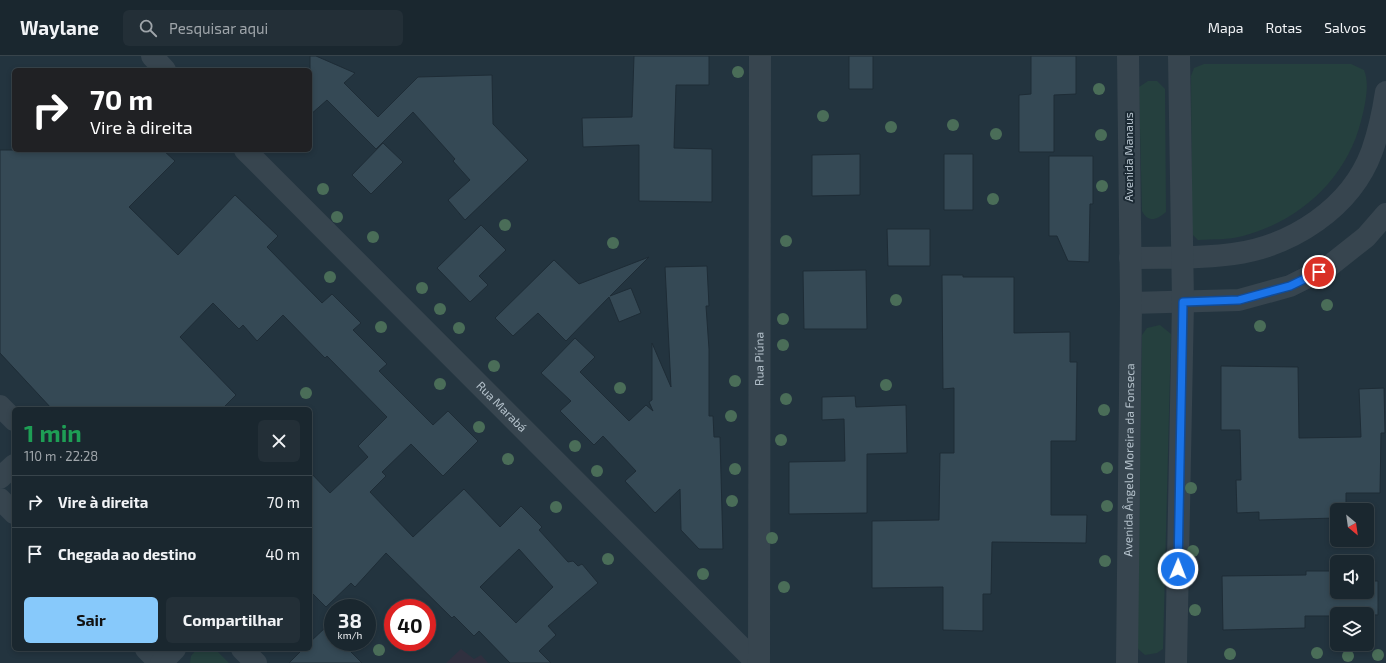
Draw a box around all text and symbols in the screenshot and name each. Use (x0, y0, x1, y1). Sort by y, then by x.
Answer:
search box (123, 10, 403, 46)
text: Waylane (20, 16, 99, 39)
icon: search (137, 17, 159, 39)
text: Pesquisar aqui (169, 19, 268, 37)
text: Mapa (1208, 19, 1244, 36)
text: Rotas (1266, 19, 1302, 36)
text: Salvos (1324, 19, 1366, 36)
text: 70 m (90, 82, 153, 116)
icon: right (24, 84, 76, 136)
street label: Avenida Manaus (1121, 112, 1135, 202)
text: Vire à direita (90, 116, 193, 138)
pin (1302, 255, 1336, 289)
icon: arrive (1308, 261, 1330, 283)
street label: Rua Piúna (751, 332, 766, 386)
street label: Avenida Ângelo Moreira da Fonseca (1120, 363, 1136, 557)
street label: Rua Marabá (474, 378, 530, 434)
text: 1 min (24, 418, 82, 447)
button: close (258, 420, 300, 462)
text: 110 m · 22:28 (24, 448, 98, 464)
icon: right (24, 491, 46, 513)
text: Vire à direita (58, 493, 148, 511)
text: 70 m (267, 493, 300, 511)
north arrow (1330, 503, 1374, 547)
map controls (1330, 503, 1374, 651)
icon: arrive (24, 543, 46, 565)
text: Chegada ao destino (58, 545, 196, 563)
text: 40 m (265, 545, 300, 563)
position arrow (1157, 548, 1199, 590)
button: sound (1330, 555, 1374, 599)
button: Sair (24, 597, 158, 643)
button: Compartilhar (166, 597, 300, 643)
speed limit sign: 40 (384, 599, 436, 651)
button: layers (1330, 607, 1374, 651)
text: 38 (338, 608, 362, 632)
text: km/h (338, 629, 362, 641)

